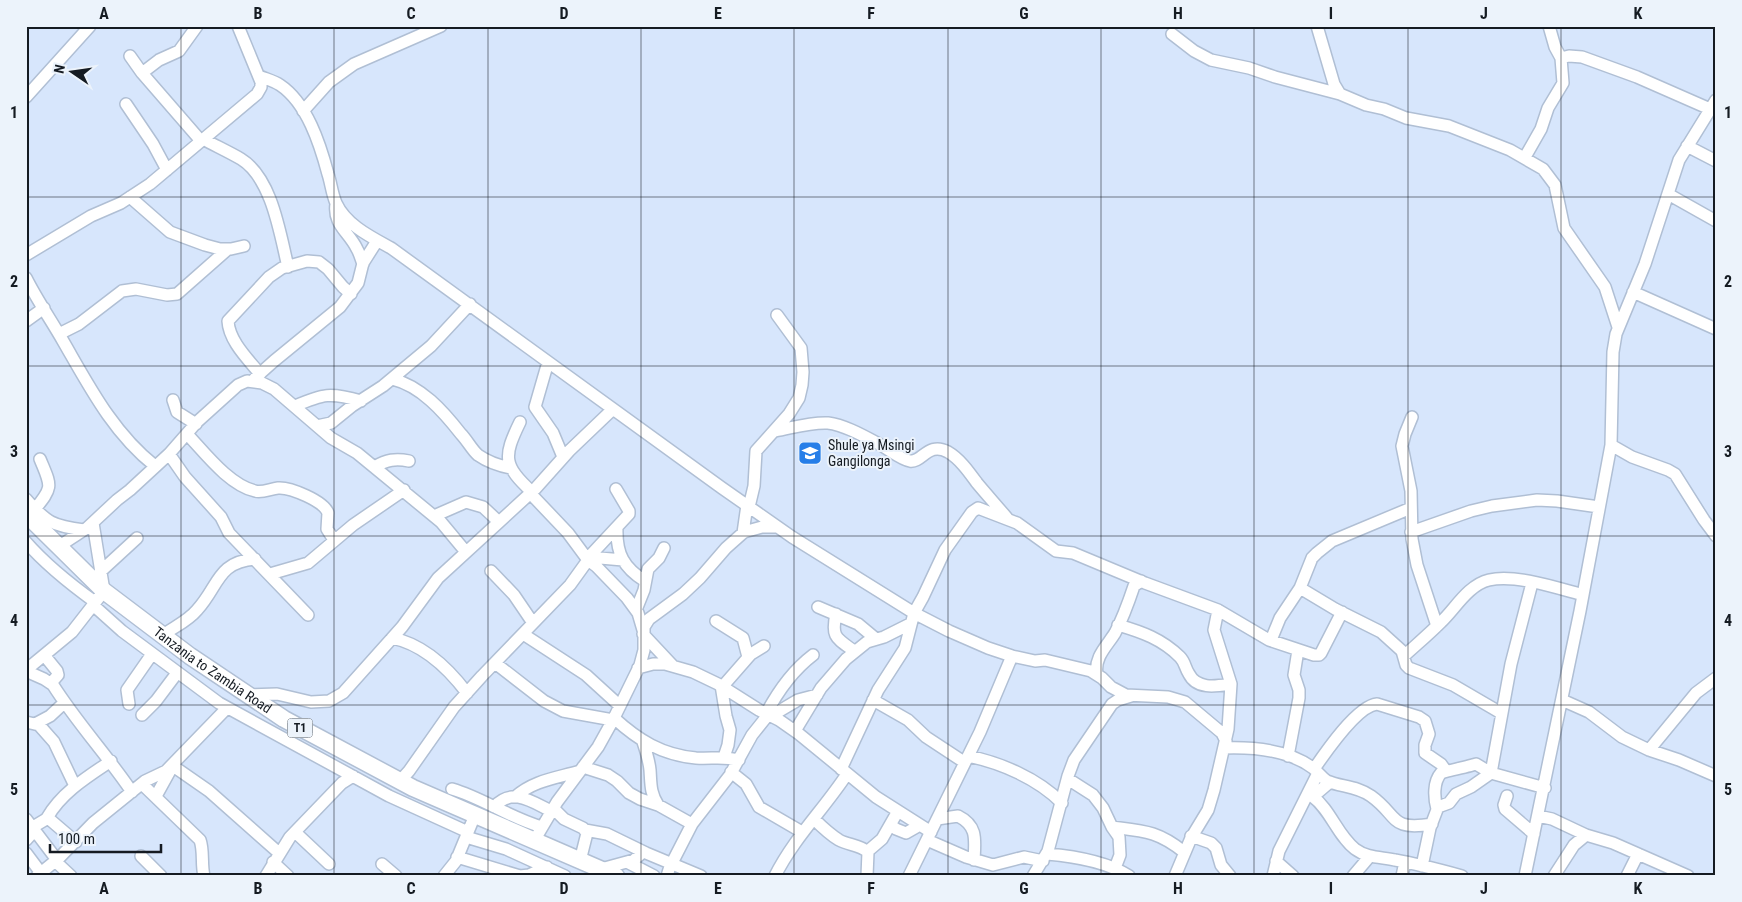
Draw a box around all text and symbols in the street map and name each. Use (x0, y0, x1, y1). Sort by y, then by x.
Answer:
text: A (99, 4, 109, 23)
text: B (254, 4, 263, 23)
text: C (406, 4, 416, 23)
text: D (559, 4, 569, 23)
text: E (714, 4, 722, 23)
text: F (867, 4, 875, 23)
text: G (1019, 4, 1029, 23)
text: H (1173, 4, 1183, 23)
text: I (1329, 4, 1333, 23)
text: J (1480, 4, 1488, 23)
text: K (1634, 4, 1643, 23)
north arrow (48, 48, 98, 98)
text: N (51, 63, 68, 75)
text: 1 (10, 103, 18, 122)
text: 1 (1724, 103, 1732, 122)
text: 2 (10, 272, 18, 291)
text: 2 (1724, 272, 1732, 291)
place label: Shule ya Msingi Gangilonga (828, 437, 915, 469)
school or university icon: Shule ya Msingi Gangilonga (797, 440, 823, 466)
text: 3 (10, 442, 18, 461)
text: 3 (1724, 442, 1732, 461)
text: 4 (10, 611, 18, 630)
text: 4 (1724, 611, 1732, 630)
street label: Tanzania to Zambia Road (151, 623, 275, 716)
road number: T1 (288, 718, 312, 738)
text: 5 (10, 780, 18, 799)
text: 5 (1724, 780, 1732, 799)
scale bar (50, 822, 161, 854)
text: 100 m (58, 830, 95, 848)
text: A (99, 879, 109, 898)
text: B (254, 879, 263, 898)
text: C (406, 879, 416, 898)
text: D (559, 879, 569, 898)
text: E (714, 879, 722, 898)
text: F (867, 879, 875, 898)
text: G (1019, 879, 1029, 898)
text: H (1173, 879, 1183, 898)
text: I (1329, 879, 1333, 898)
text: J (1480, 879, 1488, 898)
text: K (1634, 879, 1643, 898)

